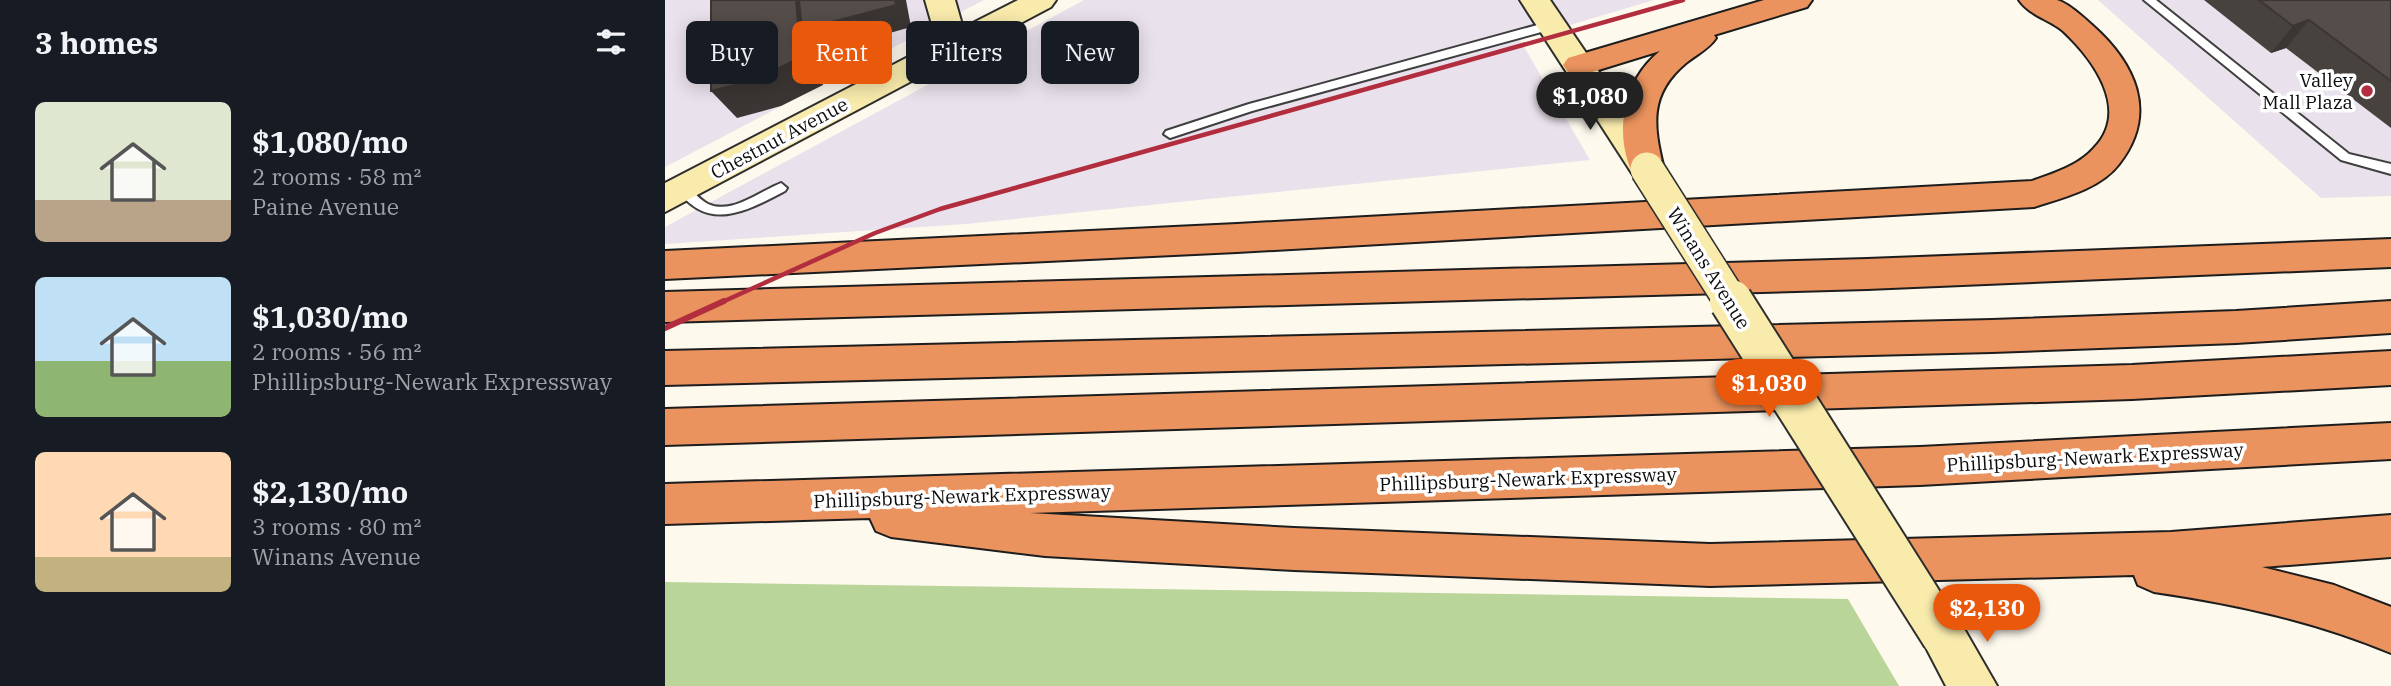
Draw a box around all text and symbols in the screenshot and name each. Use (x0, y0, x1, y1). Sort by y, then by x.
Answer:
chip: Buy (686, 21, 778, 84)
chip: Rent (792, 21, 892, 84)
chip: Filters (906, 21, 1027, 84)
chip: New (1041, 21, 1139, 84)
text: 3 homes (35, 23, 158, 62)
icon: filters (592, 23, 630, 61)
place label: Valley Mall Plaza (2262, 68, 2354, 114)
pin: $1,080 (1533, 72, 1647, 132)
text: $1,080 (1552, 80, 1628, 110)
marker: Valley Mall Plaza (2359, 83, 2375, 99)
street label: Chestnut Avenue (706, 92, 852, 184)
text: $1,080/mo (252, 122, 408, 161)
icon: home (91, 130, 175, 214)
text: 2 rooms · 58 m² (252, 161, 422, 191)
text: Paine Avenue (252, 191, 399, 221)
street label: Winans Avenue (1662, 203, 1756, 333)
text: $1,030/mo (252, 297, 408, 336)
icon: home (91, 305, 175, 389)
text: 2 rooms · 56 m² (252, 336, 422, 366)
pin: $1,030 (1712, 360, 1826, 419)
text: Phillipsburg-Newark Expressway (252, 366, 612, 396)
text: $1,030 (1731, 367, 1807, 397)
street label: Phillipsburg-Newark Expressway (1946, 437, 2245, 477)
street label: Phillipsburg-Newark Expressway (1379, 462, 1678, 496)
text: $2,130/mo (252, 472, 408, 511)
street label: Phillipsburg-Newark Expressway (813, 479, 1112, 513)
icon: home (91, 480, 175, 564)
text: 3 rooms · 80 m² (252, 511, 422, 541)
text: Winans Avenue (252, 541, 421, 571)
pin: $2,130 (1930, 584, 2044, 644)
text: $2,130 (1949, 592, 2025, 622)

